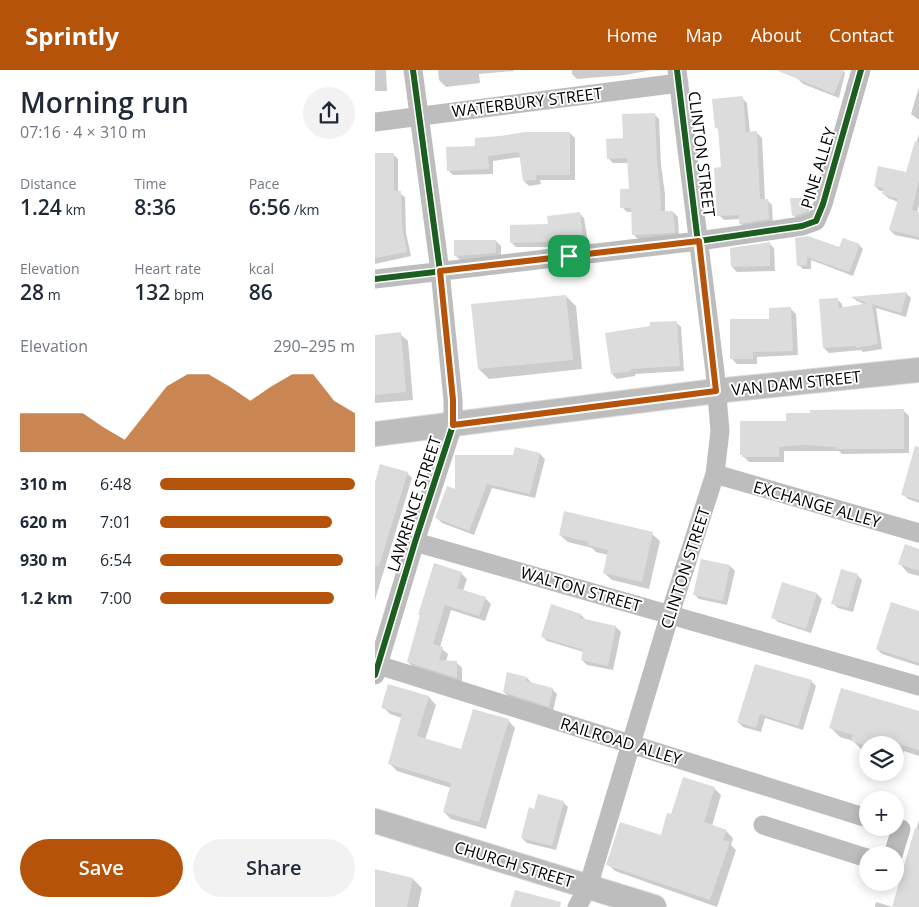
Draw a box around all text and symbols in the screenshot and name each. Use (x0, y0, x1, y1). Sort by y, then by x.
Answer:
text: Sprintly (25, 19, 119, 52)
text: Home (607, 23, 657, 47)
text: Map (685, 23, 723, 47)
text: About (751, 23, 801, 47)
text: Contact (829, 23, 894, 47)
street label: WATERBURY STREET (450, 82, 604, 122)
text: Morning run (20, 83, 189, 121)
button: share (303, 87, 355, 139)
street label: CLINTON STREET (683, 90, 721, 218)
text: 07:16 · 4 × 310 m (20, 121, 146, 143)
street label: PINE ALLEY (795, 125, 841, 211)
text: Distance (20, 174, 76, 193)
text: Time (134, 174, 166, 193)
text: Pace (249, 174, 279, 193)
text: 1.24 (20, 193, 62, 221)
text: 8:36 (134, 193, 176, 221)
text: 6:56 (249, 193, 290, 221)
text: km (62, 200, 86, 219)
text: /km (290, 200, 320, 219)
pin (548, 235, 590, 277)
icon: arrive (555, 242, 583, 270)
text: Elevation (20, 259, 79, 278)
text: Heart rate (134, 259, 201, 278)
text: kcal (249, 259, 274, 278)
text: 28 (20, 278, 44, 306)
text: 132 (134, 278, 170, 306)
text: 86 (249, 278, 273, 306)
text: m (44, 285, 61, 304)
text: bpm (170, 285, 204, 304)
text: Elevation (20, 335, 88, 357)
text: 290–295 m (273, 335, 355, 357)
street label: VAN DAM STREET (730, 365, 862, 401)
street label: LAWRENCE STREET (382, 433, 446, 575)
text: 310 m (20, 473, 67, 495)
text: 6:48 (100, 473, 132, 495)
street label: EXCHANGE ALLEY (751, 475, 883, 533)
street label: CLINTON STREET (655, 504, 715, 632)
text: 620 m (20, 511, 67, 533)
text: 7:01 (100, 511, 132, 533)
text: 930 m (20, 549, 67, 571)
text: 6:54 (100, 549, 132, 571)
street label: WALTON STREET (518, 561, 644, 617)
text: 1.2 km (20, 587, 73, 609)
text: 7:00 (100, 587, 132, 609)
street label: RAILROAD ALLEY (558, 712, 684, 770)
map controls (859, 736, 904, 891)
button: layers (859, 736, 904, 781)
button: + (859, 791, 904, 836)
street label: CHURCH STREET (452, 835, 576, 893)
button: Save (20, 839, 183, 897)
button: Share (193, 839, 355, 897)
button: − (859, 846, 904, 891)

